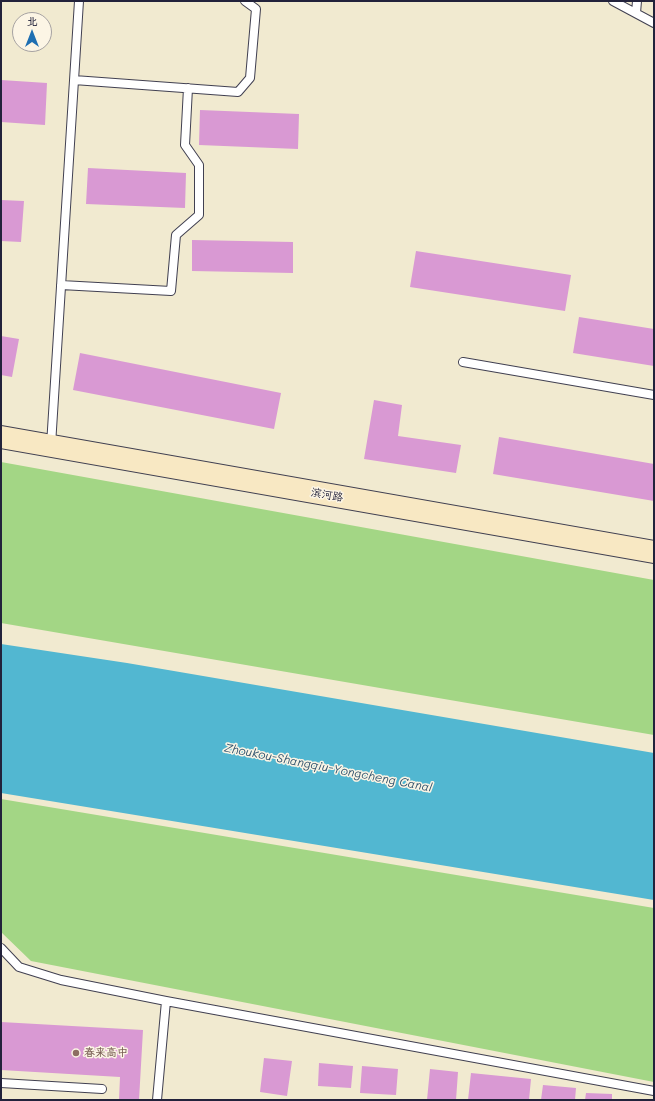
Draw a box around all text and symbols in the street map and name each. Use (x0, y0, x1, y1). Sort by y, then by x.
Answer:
north arrow (12, 12, 52, 52)
text: 北 (27, 13, 38, 28)
street label: 滨河路 (310, 486, 344, 504)
water label: Zhoukou-Shangqiu-Yongcheng Canal (223, 741, 433, 795)
place label: 春来高中 (84, 1046, 128, 1060)
marker: 春来高中 (71, 1048, 81, 1058)

